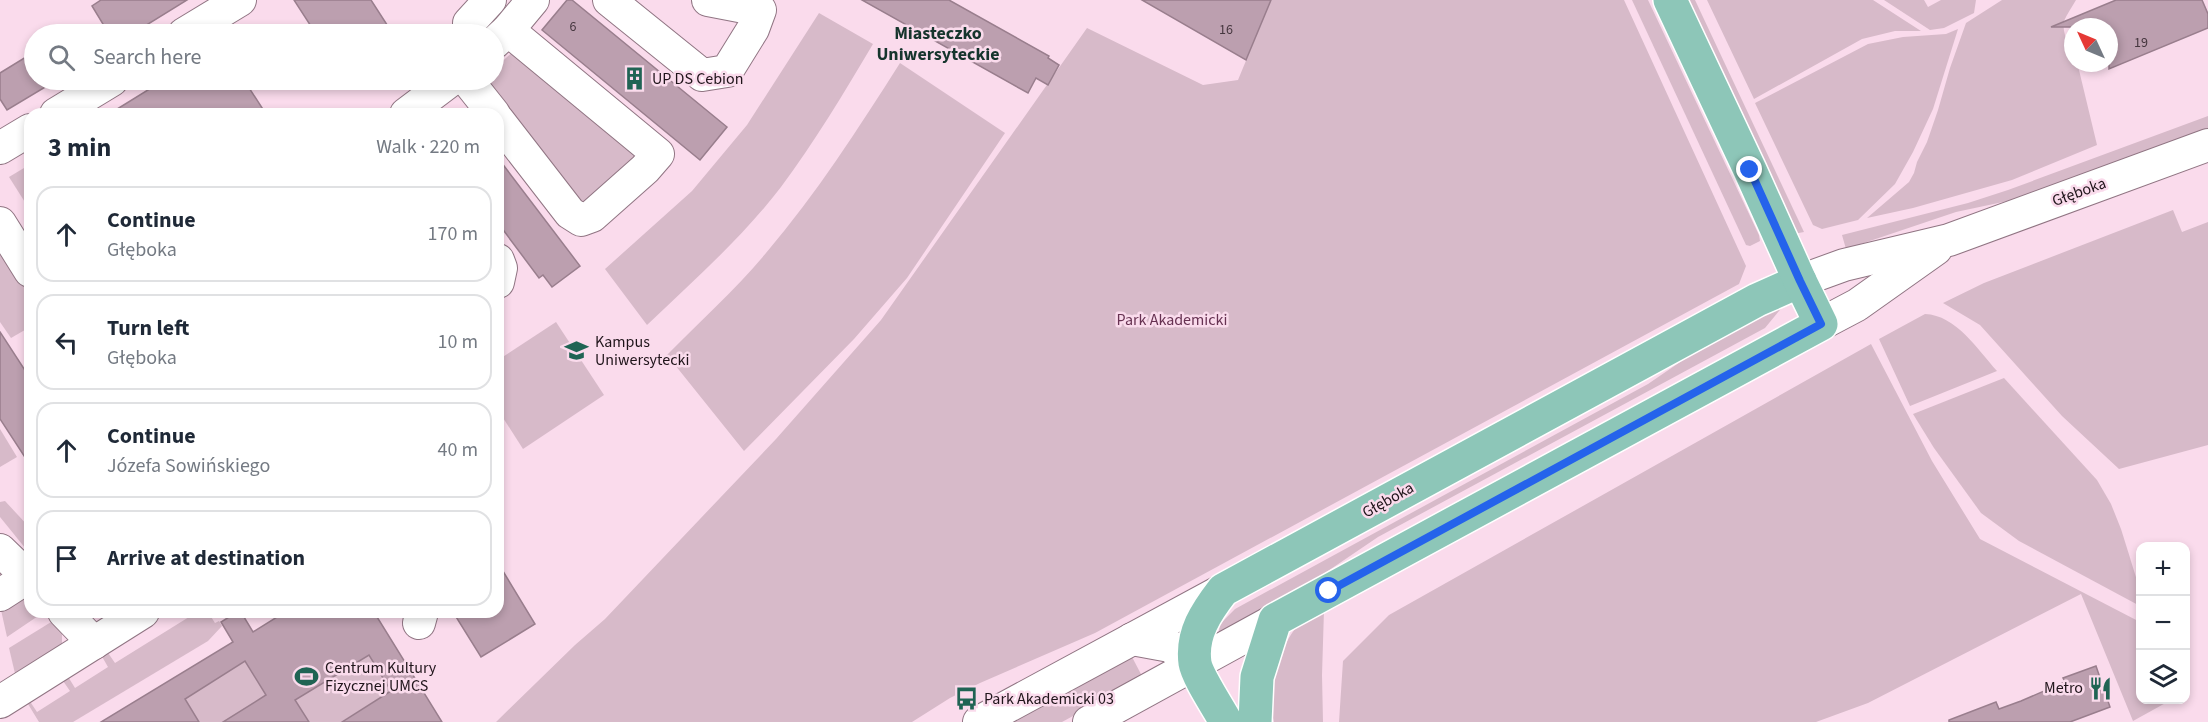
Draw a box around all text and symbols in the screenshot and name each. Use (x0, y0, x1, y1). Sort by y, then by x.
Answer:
house number: 6 (570, 17, 577, 37)
north arrow (2064, 18, 2118, 72)
house number: 16 (1219, 20, 1233, 40)
district label: Miasteczko Uniwersyteckie (876, 21, 1000, 67)
search box (24, 24, 504, 90)
house number: 19 (2134, 33, 2148, 53)
icon: search (45, 41, 78, 74)
text: Search here (93, 41, 201, 73)
building icon: UP DS Cebion (621, 66, 647, 92)
place label: UP DS Cebion (652, 68, 743, 90)
text: 3 min (48, 129, 111, 166)
text: Walk · 220 m (376, 133, 480, 161)
route end (1736, 156, 1762, 182)
street label: Głęboka (2049, 172, 2109, 212)
text: Continue (107, 204, 196, 236)
icon: ahead (50, 218, 83, 251)
text: 170 m (428, 220, 478, 248)
text: Głęboka (107, 236, 177, 264)
park label: Park Akademicki (1117, 309, 1227, 331)
text: Turn left (107, 312, 189, 344)
icon: left (50, 326, 83, 359)
text: 10 m (438, 328, 478, 356)
place label: Kampus Uniwersytecki (595, 331, 689, 371)
school or university icon: Kampus Uniwersytecki (564, 338, 590, 364)
text: Głęboka (107, 344, 177, 372)
text: Continue (107, 420, 196, 452)
icon: ahead (50, 434, 83, 467)
text: 40 m (438, 436, 478, 464)
text: Józefa Sowińskiego (107, 452, 270, 480)
street label: Głęboka (1358, 477, 1418, 523)
icon: arrive (50, 542, 83, 575)
text: Arrive at destination (107, 542, 305, 574)
map controls (2136, 542, 2190, 704)
button: + (2136, 542, 2190, 596)
route start (1315, 577, 1341, 603)
button: − (2136, 596, 2190, 650)
button: layers (2136, 650, 2190, 704)
place label: Centrum Kultury Fizycznej UMCS (325, 657, 437, 697)
sports icon: Centrum Kultury Fizycznej UMCS (294, 664, 320, 690)
restaurant icon: Metro (2088, 675, 2114, 701)
place label: Metro (2044, 677, 2083, 699)
bus stop icon: Park Akademicki 03 (953, 686, 979, 712)
place label: Park Akademicki 03 (984, 688, 1114, 710)

